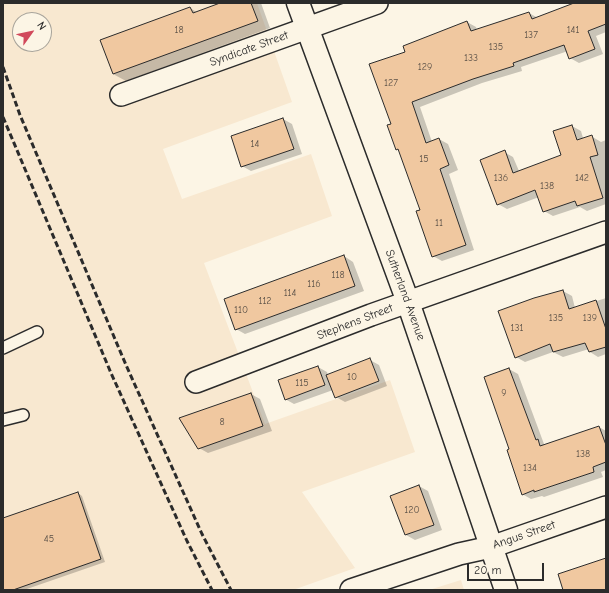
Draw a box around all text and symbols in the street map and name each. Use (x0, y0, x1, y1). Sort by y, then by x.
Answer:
north arrow (12, 12, 52, 52)
text: N (34, 19, 49, 32)
house number: 18 (174, 24, 184, 36)
house number: 141 (567, 24, 579, 36)
street label: Syndicate Street (208, 28, 290, 70)
house number: 137 (524, 29, 538, 41)
house number: 135 (489, 41, 503, 53)
house number: 133 (464, 52, 478, 64)
house number: 129 (418, 61, 432, 73)
house number: 127 (384, 77, 398, 89)
house number: 14 (251, 138, 259, 150)
house number: 15 (419, 153, 429, 165)
house number: 136 (494, 172, 508, 184)
house number: 142 (575, 172, 589, 184)
house number: 138 (540, 180, 554, 192)
house number: 11 (435, 217, 443, 229)
street label: Sutherland Avenue (382, 248, 428, 342)
house number: 118 (331, 269, 345, 281)
house number: 116 (307, 278, 321, 290)
house number: 114 (284, 287, 296, 299)
house number: 112 (258, 295, 272, 307)
street label: Stephens Street (315, 301, 395, 343)
house number: 110 (234, 304, 248, 316)
house number: 135 (549, 312, 563, 324)
house number: 139 (583, 312, 597, 324)
house number: 131 (511, 322, 523, 334)
house number: 10 (347, 371, 357, 383)
house number: 115 (295, 377, 309, 389)
house number: 9 (501, 387, 507, 399)
house number: 8 (219, 416, 225, 428)
house number: 138 (576, 448, 590, 460)
house number: 134 (523, 462, 537, 474)
house number: 120 (404, 504, 420, 516)
street label: Angus Street (491, 518, 557, 552)
house number: 45 (44, 533, 54, 545)
scale bar (469, 555, 546, 581)
text: 20 m (474, 563, 502, 577)

